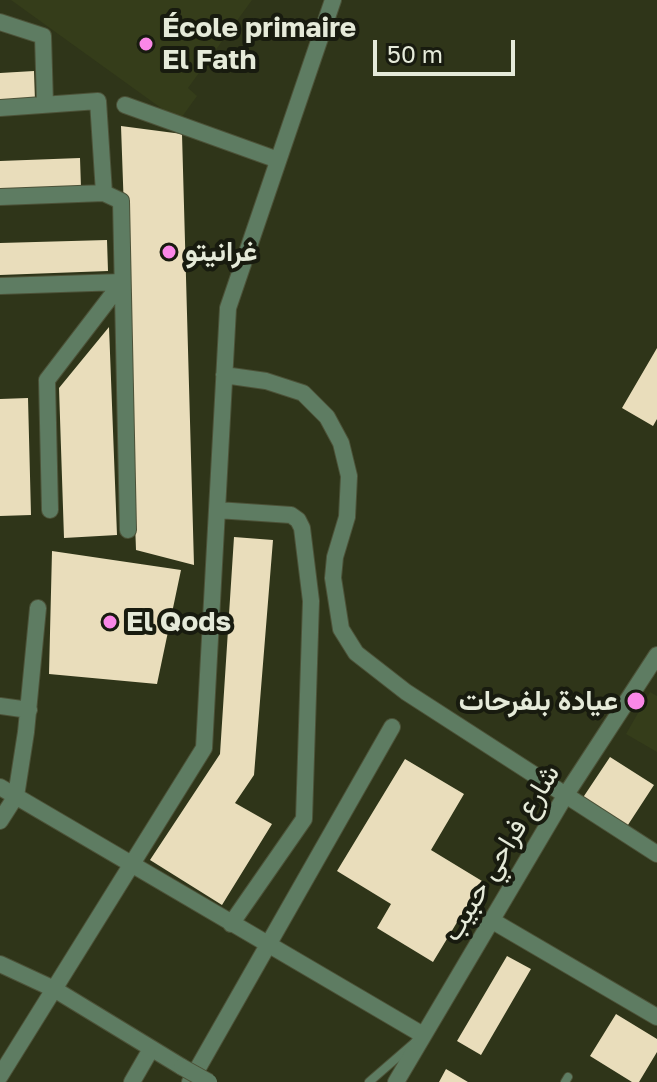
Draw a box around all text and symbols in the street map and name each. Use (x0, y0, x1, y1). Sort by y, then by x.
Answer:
place label: École primaire El Fath (162, 11, 356, 77)
scale bar (377, 24, 519, 74)
marker: École primaire El Fath (137, 35, 155, 53)
text: 50 m (387, 39, 443, 68)
place label: غرانيتو (185, 235, 257, 269)
marker: غرانيتو (160, 243, 178, 261)
place label: El Qods (126, 605, 231, 639)
marker: El Qods (101, 613, 119, 631)
place label: عيادة بلفرحات (459, 684, 618, 718)
marker: عيادة بلفرحات (625, 690, 647, 712)
street label: شارع فراحي حبيب (435, 759, 567, 947)

